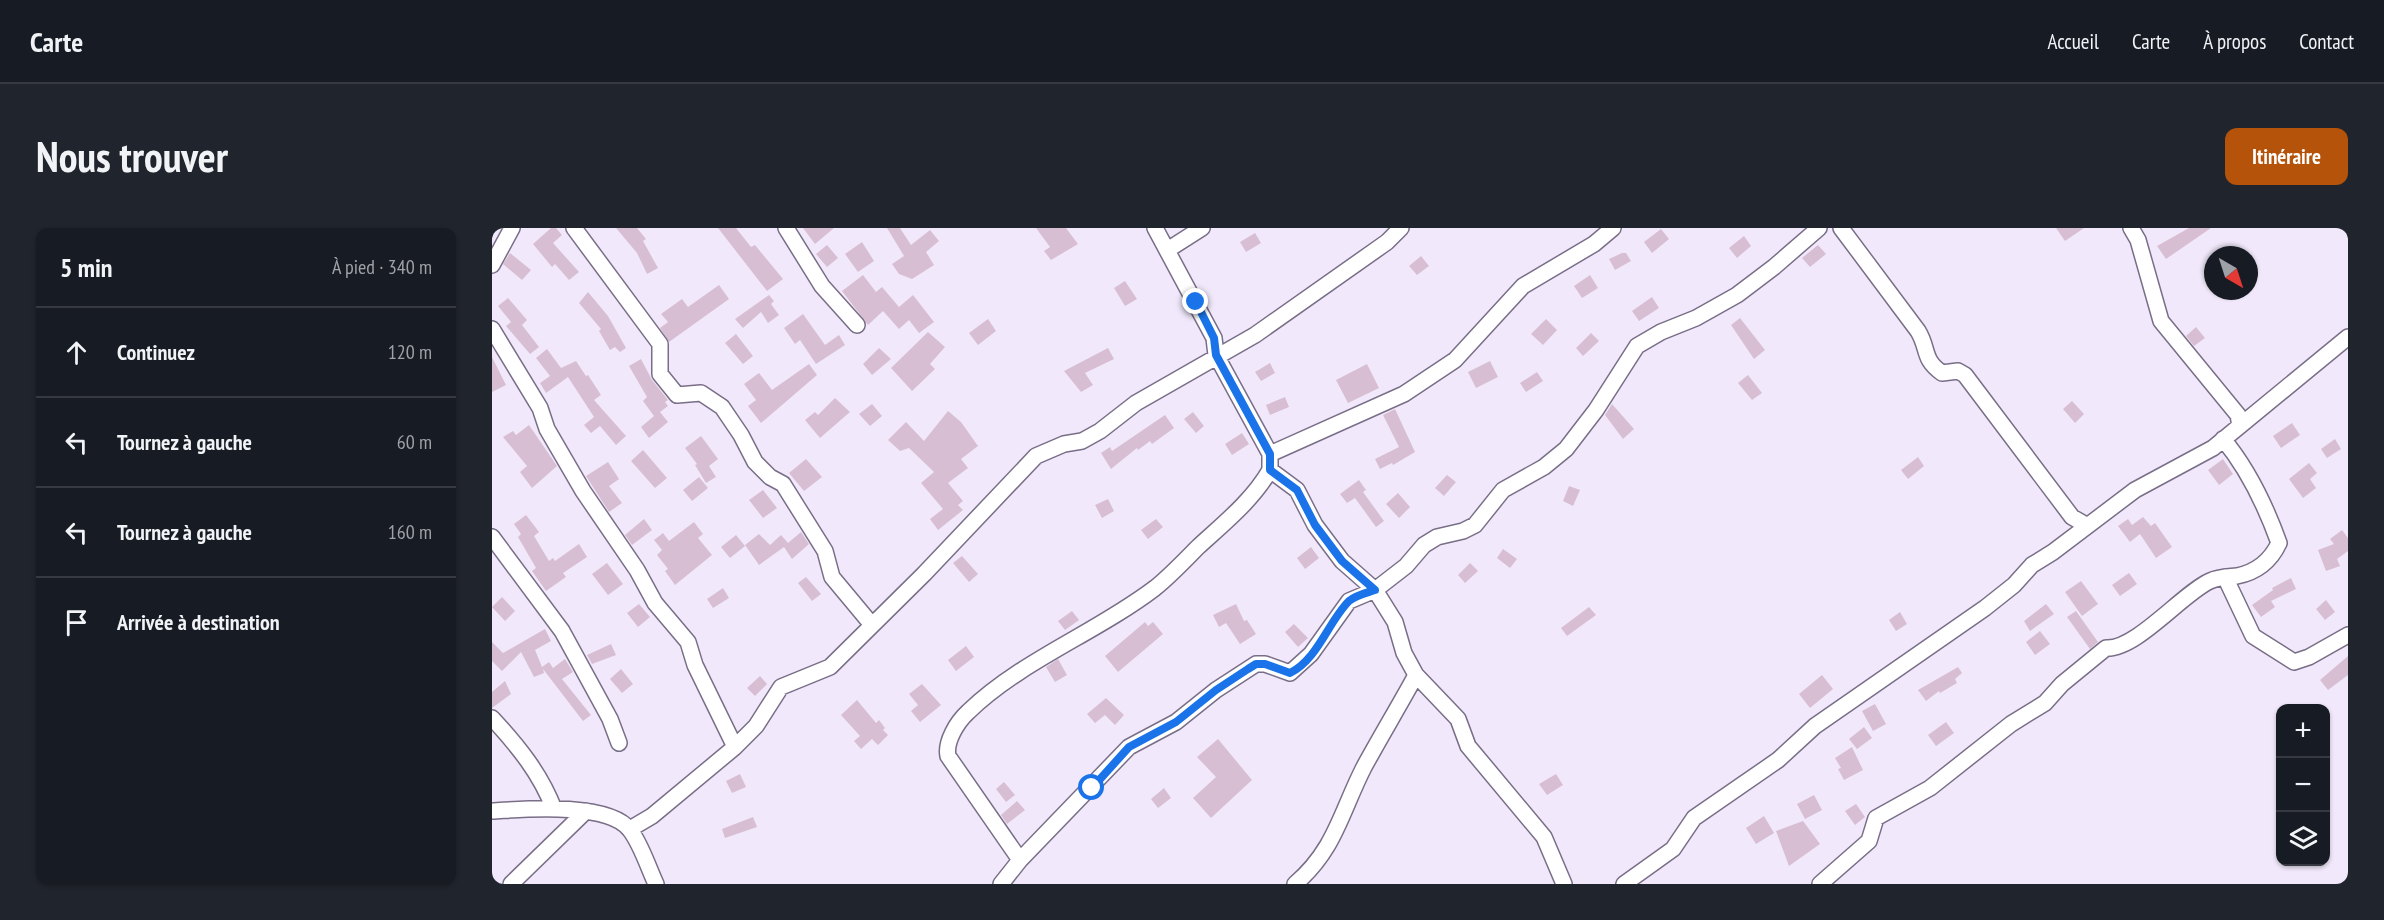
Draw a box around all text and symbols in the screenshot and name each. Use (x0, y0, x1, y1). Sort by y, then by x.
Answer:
text: Carte (30, 23, 83, 60)
text: Accueil (2047, 28, 2099, 55)
text: Carte (2132, 28, 2170, 55)
text: À propos (2203, 28, 2266, 55)
text: Contact (2299, 28, 2354, 55)
button: Itinéraire (2225, 128, 2348, 185)
text: Nous trouver (36, 129, 228, 184)
north arrow (2204, 246, 2258, 300)
text: 5 min (60, 251, 113, 284)
text: À pied · 340 m (332, 254, 432, 280)
route end (1182, 288, 1208, 314)
icon: ahead (60, 336, 93, 369)
text: Continuez (117, 338, 195, 366)
text: 120 m (388, 339, 432, 365)
icon: left (60, 426, 93, 459)
text: Tournez à gauche (117, 428, 252, 456)
text: 60 m (397, 429, 432, 455)
icon: left (60, 516, 93, 549)
text: Tournez à gauche (117, 518, 252, 546)
text: 160 m (388, 519, 432, 545)
icon: arrive (60, 606, 93, 639)
text: Arrivée à destination (117, 608, 280, 636)
map controls (2276, 704, 2330, 866)
button: + (2276, 704, 2330, 758)
button: − (2276, 758, 2330, 812)
route start (1078, 774, 1104, 800)
button: layers (2276, 812, 2330, 866)

